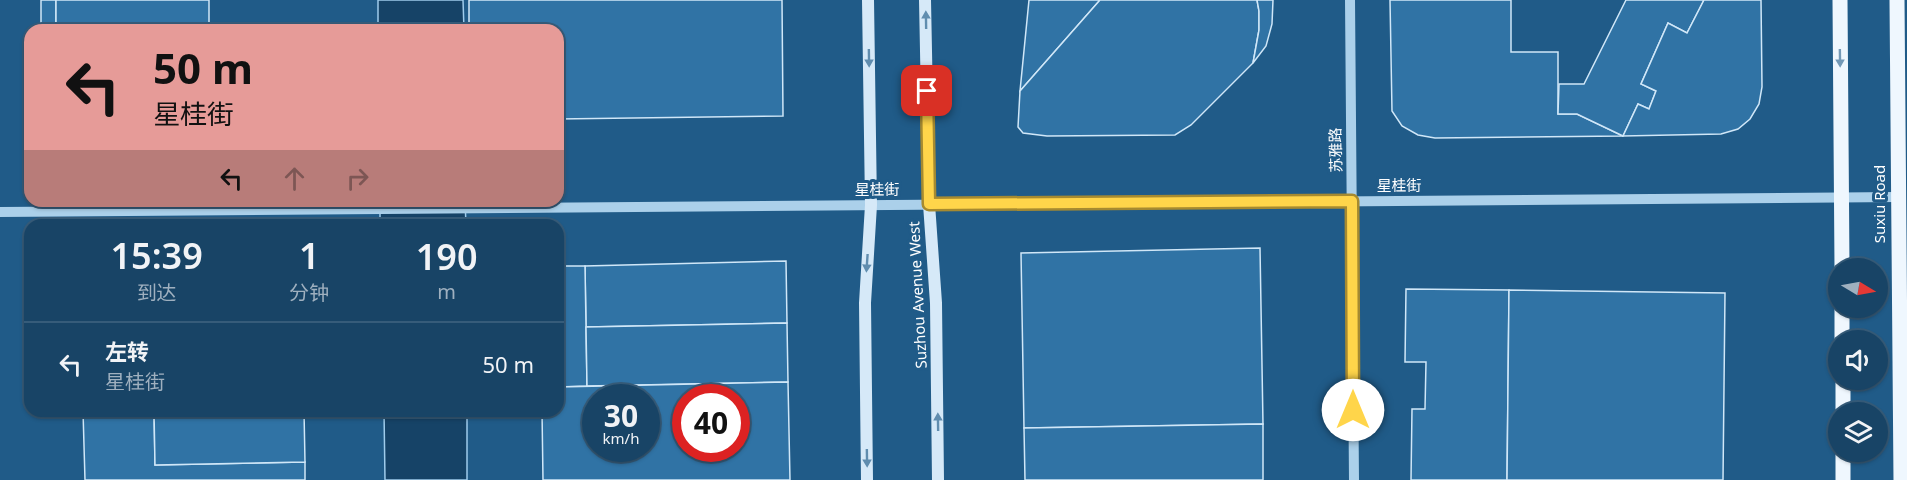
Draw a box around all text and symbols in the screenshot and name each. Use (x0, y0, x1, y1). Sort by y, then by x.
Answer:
one-way arrow (921, 10, 931, 29)
text: 50 m (153, 39, 253, 96)
icon: left (54, 48, 132, 126)
one-way arrow (864, 49, 874, 68)
one-way arrow (1836, 49, 1845, 68)
pin (901, 65, 952, 116)
icon: arrive (910, 74, 943, 107)
text: 星桂街 (153, 95, 234, 132)
street label: 苏雅路 (1325, 127, 1345, 173)
icon: left (215, 162, 248, 195)
icon: ahead (278, 162, 311, 195)
icon: right (341, 162, 374, 195)
street label: Suxiu Road (1869, 165, 1889, 243)
street label: 星桂街 (1376, 175, 1422, 195)
street label: 星桂街 (854, 179, 900, 199)
street label: Suzhou Avenue West (903, 220, 931, 369)
text: 15:39 (110, 231, 203, 280)
text: 1 (299, 231, 320, 280)
text: 190 (416, 232, 478, 281)
one-way arrow (863, 254, 872, 273)
north arrow (1828, 258, 1888, 318)
map controls (1828, 258, 1888, 462)
text: m (437, 278, 456, 305)
text: 到达 (137, 279, 177, 306)
text: 分钟 (289, 279, 329, 306)
button: sound (1828, 330, 1888, 390)
text: 左转 (105, 336, 149, 366)
icon: left (54, 348, 87, 381)
text: 50 m (483, 349, 534, 379)
text: 星桂街 (105, 368, 165, 395)
position arrow (1321, 378, 1385, 442)
speed limit sign: 40 (672, 384, 750, 462)
text: 30 (604, 395, 638, 436)
button: layers (1828, 402, 1888, 462)
one-way arrow (933, 412, 943, 431)
text: km/h (603, 428, 639, 448)
one-way arrow (862, 449, 871, 468)

